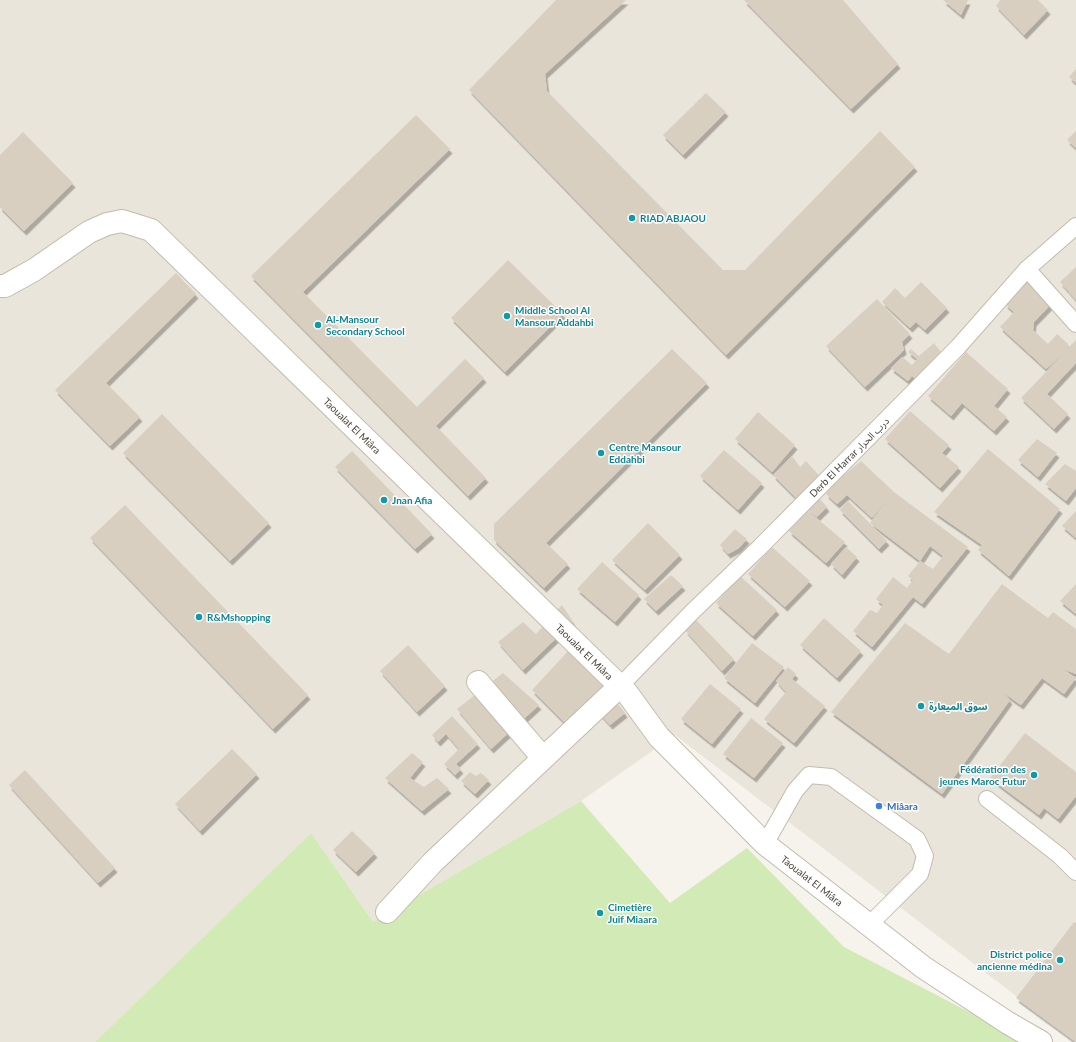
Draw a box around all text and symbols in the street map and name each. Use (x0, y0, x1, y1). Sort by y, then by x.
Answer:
place label: RIAD ABJAOU (640, 212, 706, 224)
marker: RIAD ABJAOU (627, 213, 637, 223)
place label: Middle School Al Mansour Addahbi (515, 304, 594, 328)
marker: Middle School Al Mansour Addahbi (502, 311, 512, 321)
place label: Al-Mansour Secondary School (325, 313, 405, 337)
marker: Al-Mansour Secondary School (313, 320, 323, 330)
street label: Taoualat El Miâra (321, 395, 383, 456)
street label: Derb El Harrar درب الحرار (807, 414, 892, 500)
place label: Centre Mansour Eddahbi (609, 441, 681, 465)
marker: Centre Mansour Eddahbi (596, 448, 606, 458)
place label: Jnan Afia (392, 494, 432, 506)
marker: Jnan Afia (379, 495, 389, 505)
place label: R&Mshopping (207, 611, 271, 623)
marker: R&Mshopping (194, 612, 204, 622)
street label: Taoualat El Miâra (553, 621, 616, 682)
place label: سوق الميعارة (929, 700, 988, 713)
marker: سوق الميعارة (916, 701, 926, 711)
place label: Fédération des jeunes Maroc Futur (939, 763, 1027, 787)
marker: Fédération des jeunes Maroc Futur (1029, 770, 1039, 780)
place label: Miâara (887, 800, 918, 812)
marker: Miâara (874, 801, 884, 811)
street label: Taoualat El Miâra (779, 853, 845, 908)
place label: Cimetière Juif Miaara (608, 901, 657, 925)
marker: Cimetière Juif Miaara (595, 908, 605, 918)
place label: District police ancienne médina (977, 948, 1053, 972)
marker: District police ancienne médina (1055, 955, 1065, 965)

